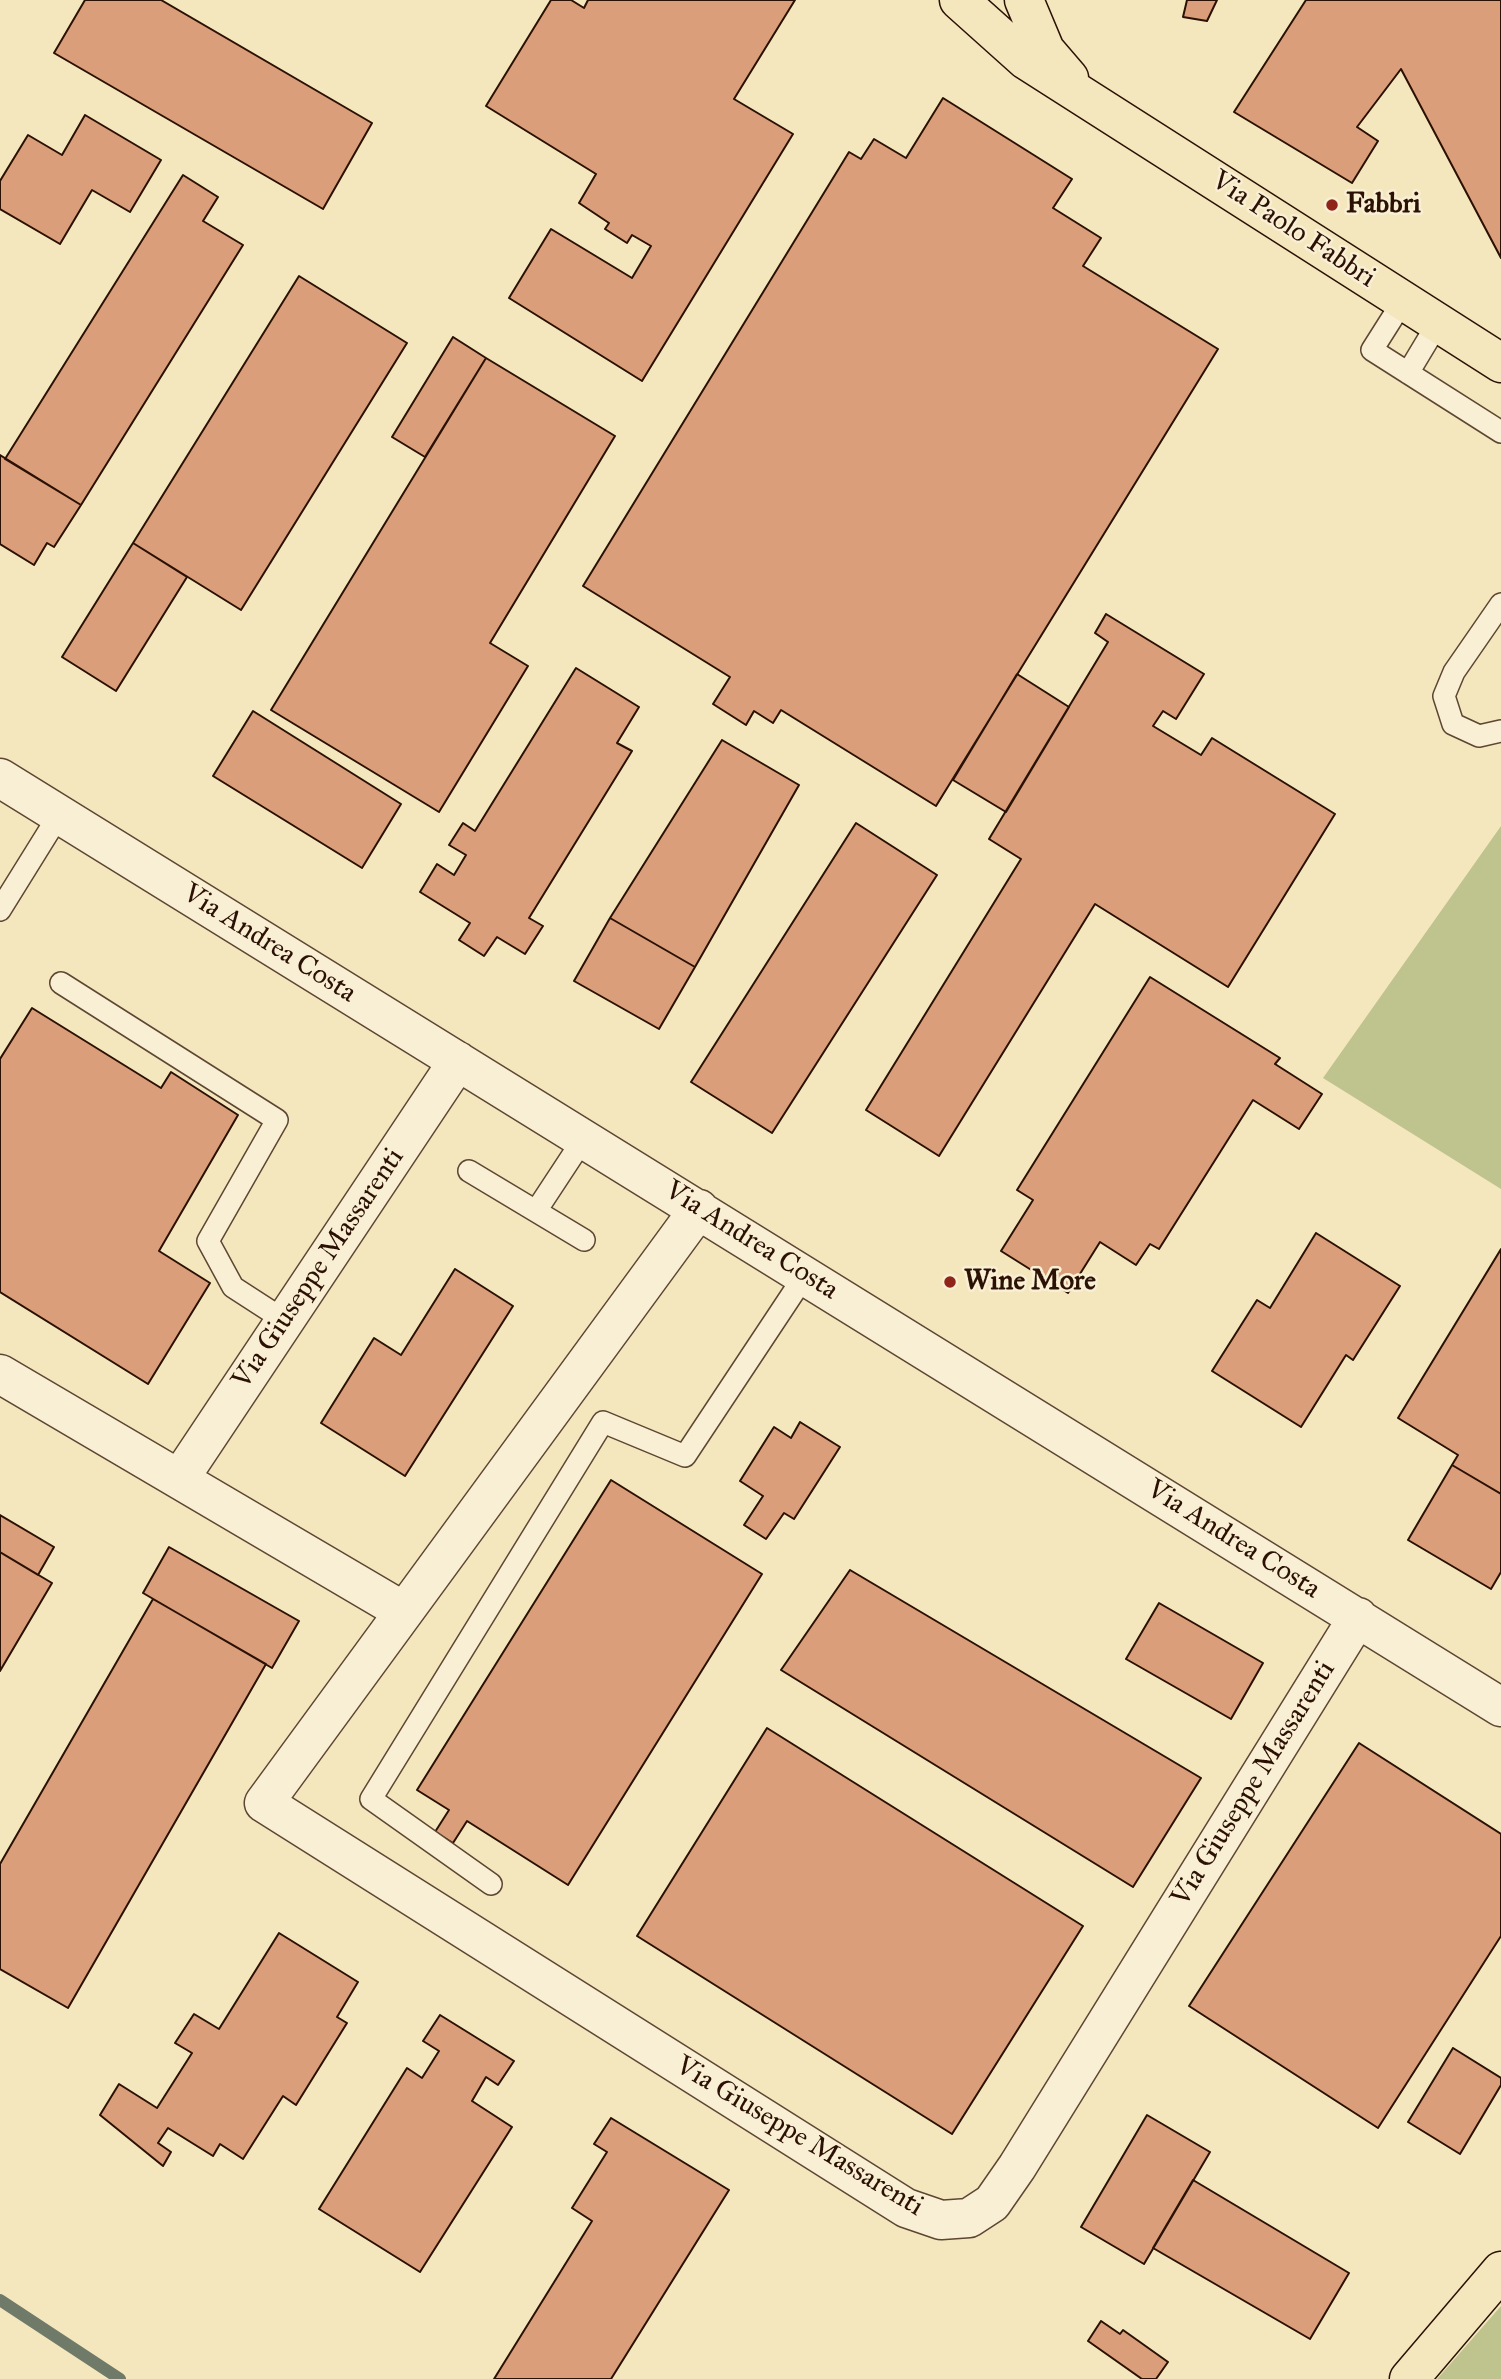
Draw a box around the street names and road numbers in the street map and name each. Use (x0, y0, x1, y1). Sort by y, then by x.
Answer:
street label: Via Paolo Fabbri (1205, 164, 1381, 296)
street label: Via Andrea Costa (176, 877, 362, 1011)
street label: Via Giuseppe Massarenti (226, 1142, 412, 1396)
street label: Via Andrea Costa (658, 1174, 844, 1308)
street label: Via Andrea Costa (1140, 1473, 1326, 1607)
street label: Via Giuseppe Massarenti (1165, 1655, 1343, 1913)
street label: Via Giuseppe Massarenti (669, 2050, 929, 2224)

